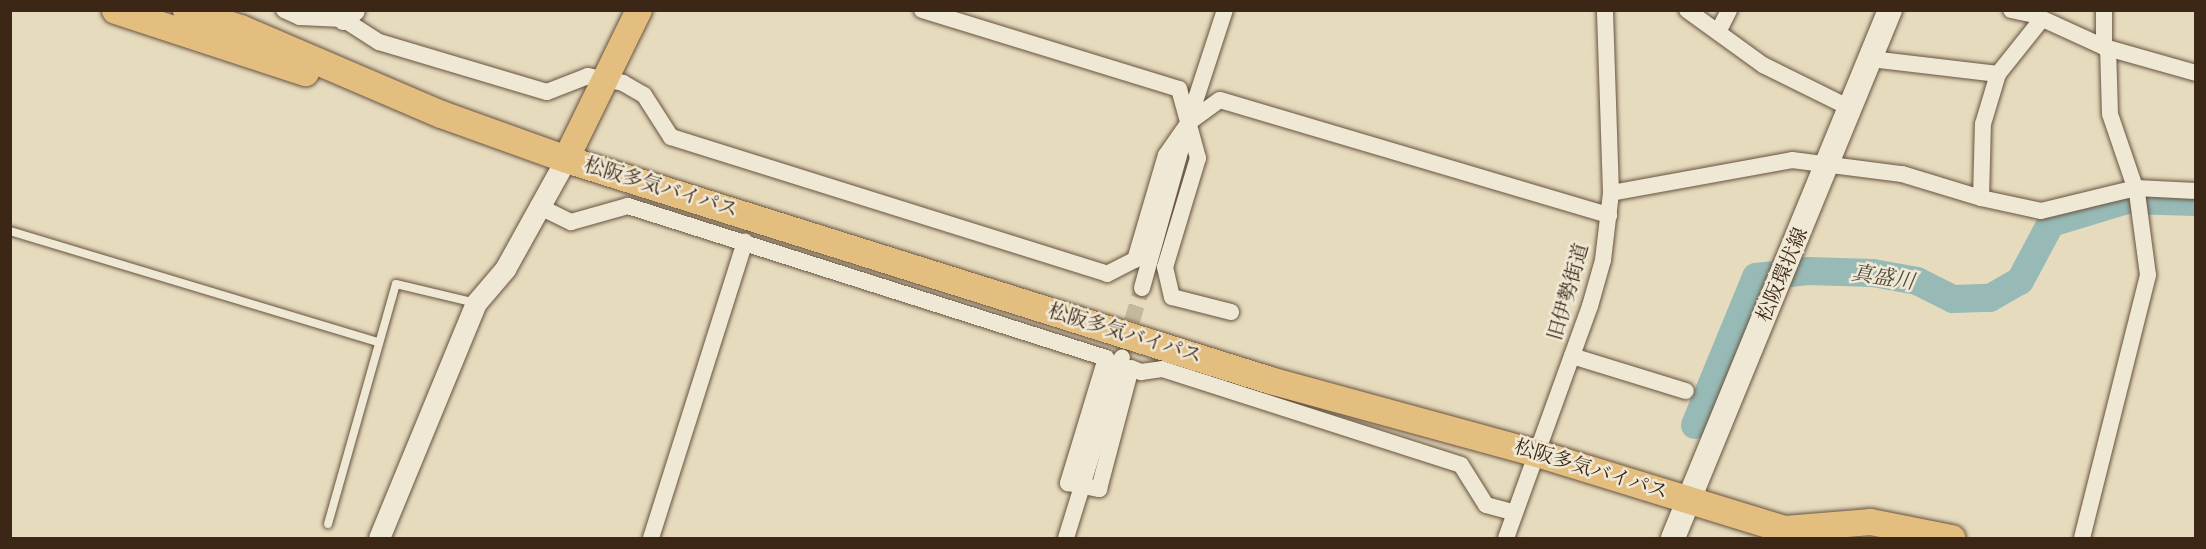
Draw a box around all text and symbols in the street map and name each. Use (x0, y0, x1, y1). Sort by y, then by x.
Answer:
street label: 松阪多気バイパス (581, 153, 741, 223)
street label: 松阪環状線 (1752, 224, 1814, 326)
street label: 旧伊勢街道 (1544, 241, 1594, 343)
water label: 真盛川 (1850, 261, 1916, 295)
street label: 松阪多気バイパス (1045, 299, 1205, 369)
street label: 松阪多気バイパス (1511, 435, 1671, 505)

